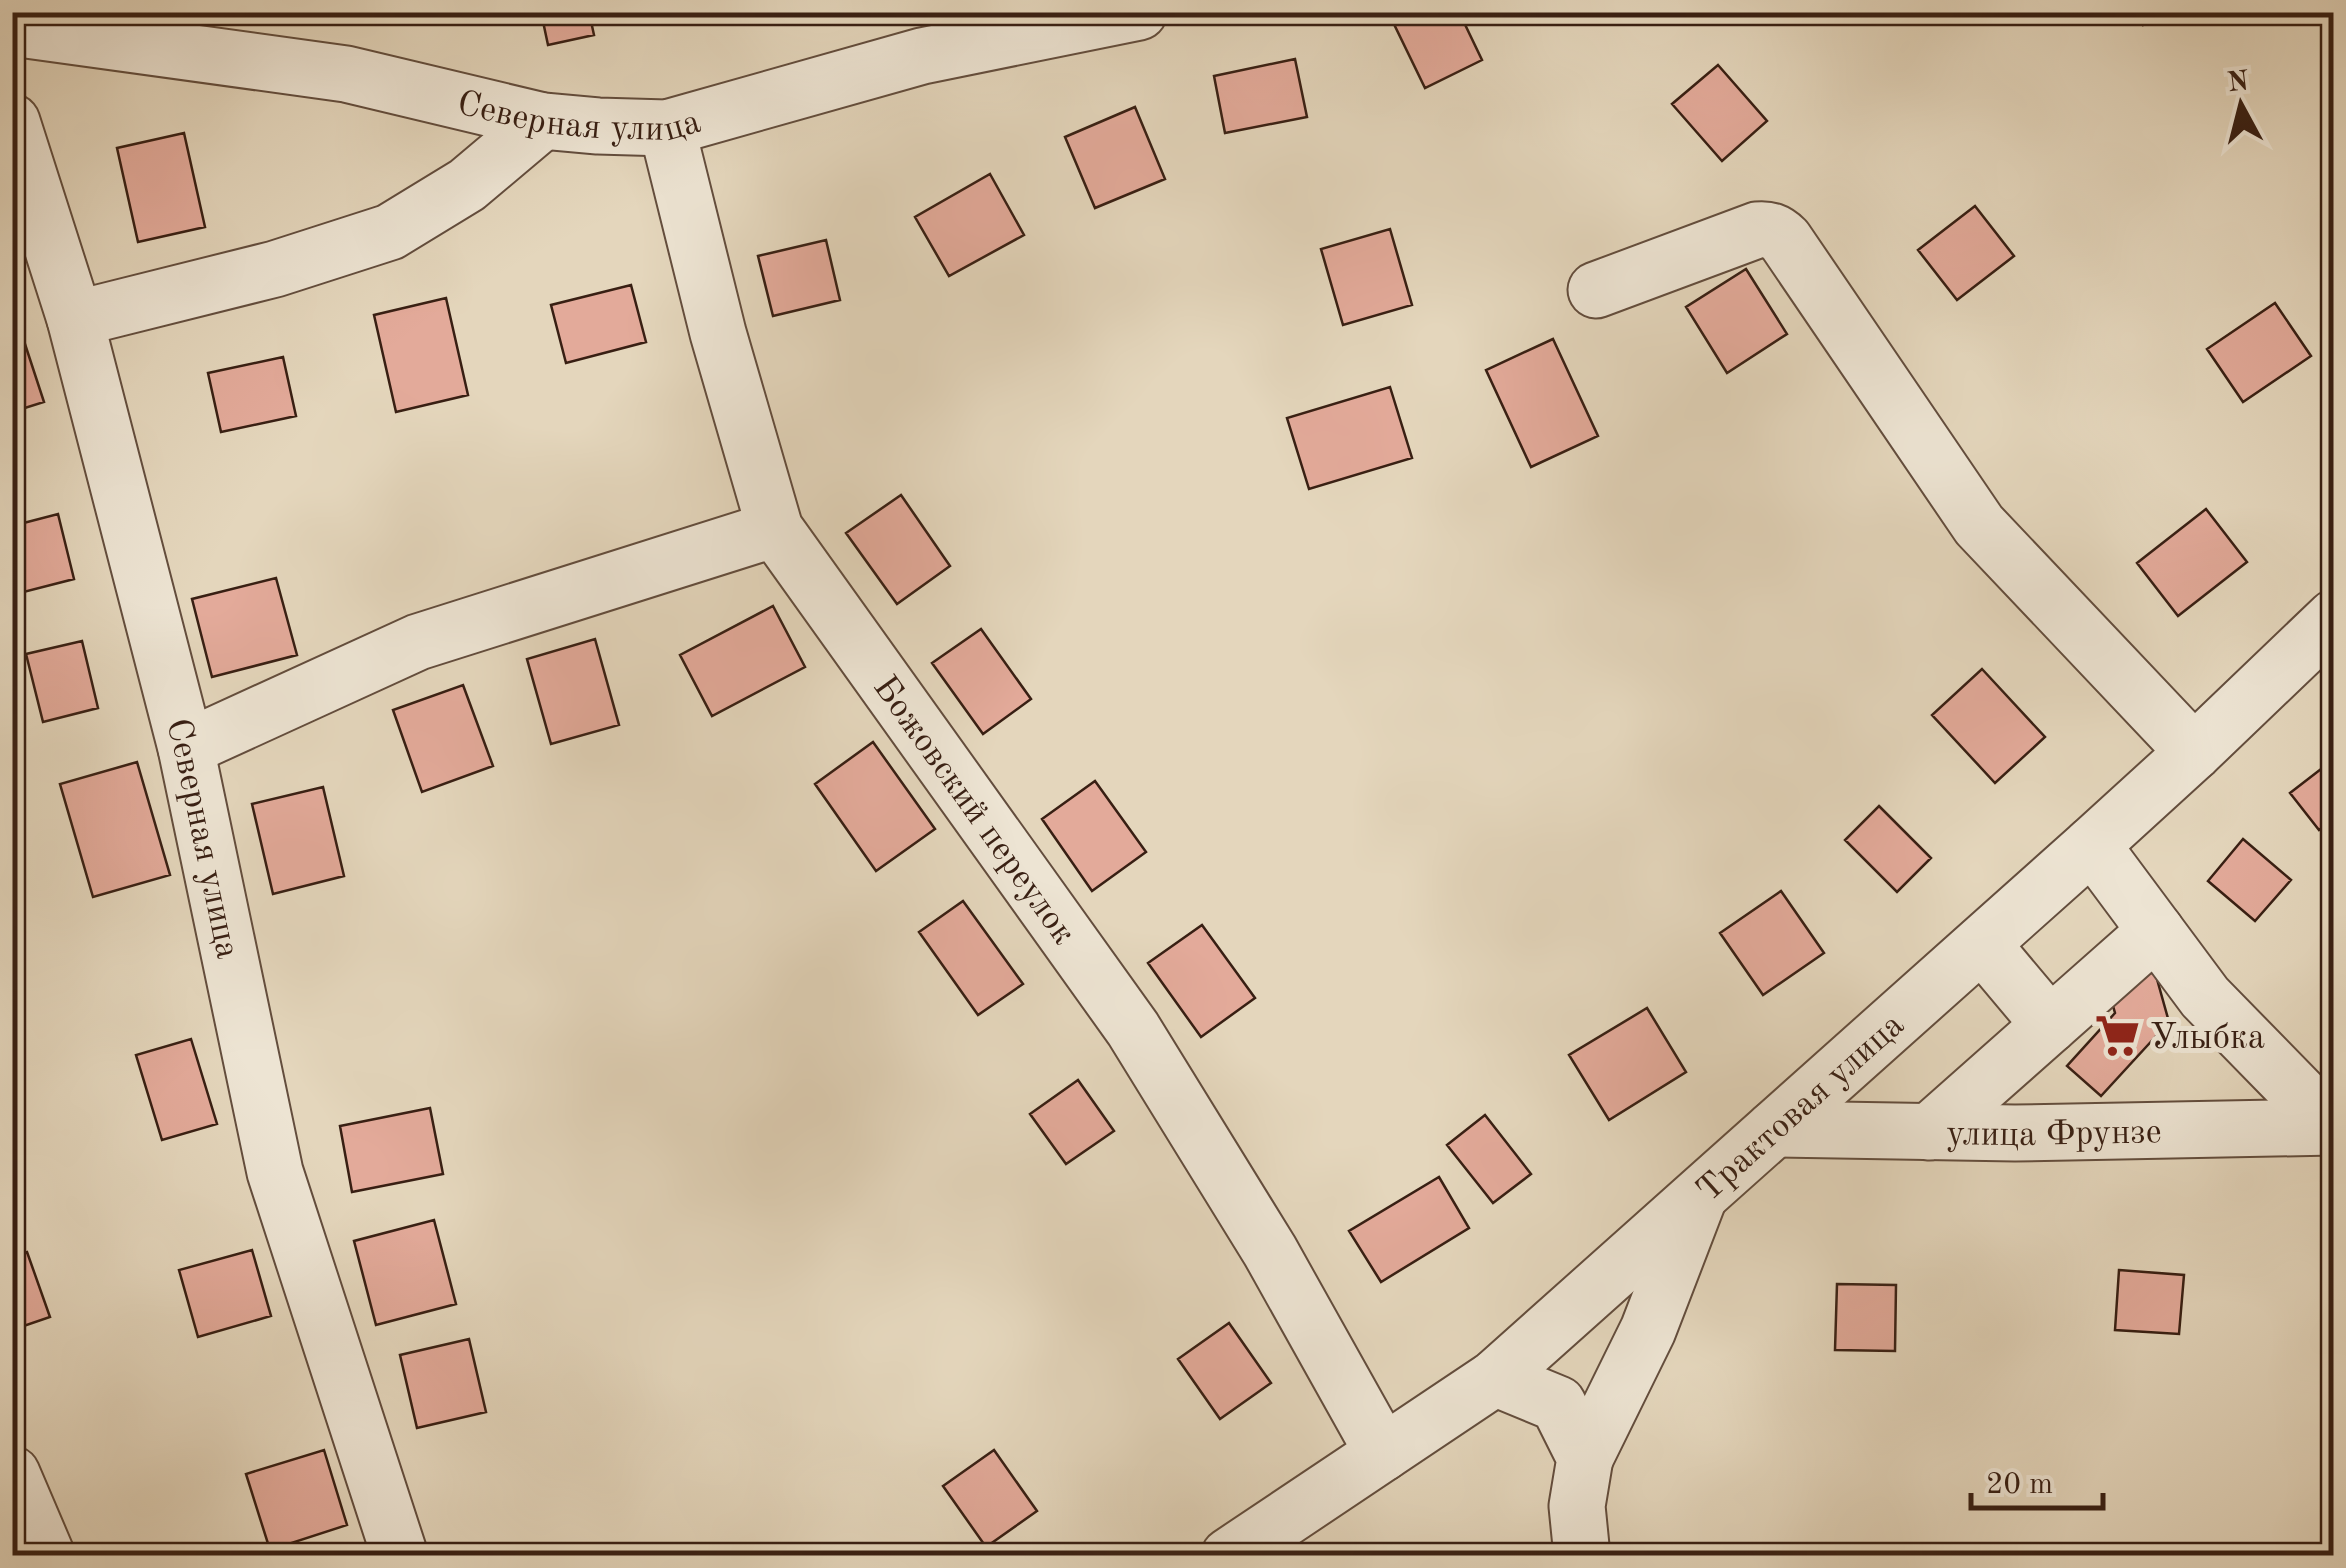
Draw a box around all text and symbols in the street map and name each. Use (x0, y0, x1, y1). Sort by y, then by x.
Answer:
north arrow (2191, 55, 2291, 155)
text: N (2226, 68, 2251, 98)
street label: Северная улица (454, 86, 705, 148)
street label: Божовский переулок (866, 670, 1081, 951)
street label: Северная улица (159, 715, 245, 962)
street label: Трактовая улица (1691, 1007, 1911, 1209)
supermarket icon: Улыбка (2093, 1012, 2141, 1060)
place label: Улыбка (2150, 1021, 2265, 1056)
street label: улица Фрунзе (1946, 1115, 2162, 1153)
scale bar (1971, 1448, 2104, 1510)
text: 20 m (1986, 1470, 2053, 1500)

